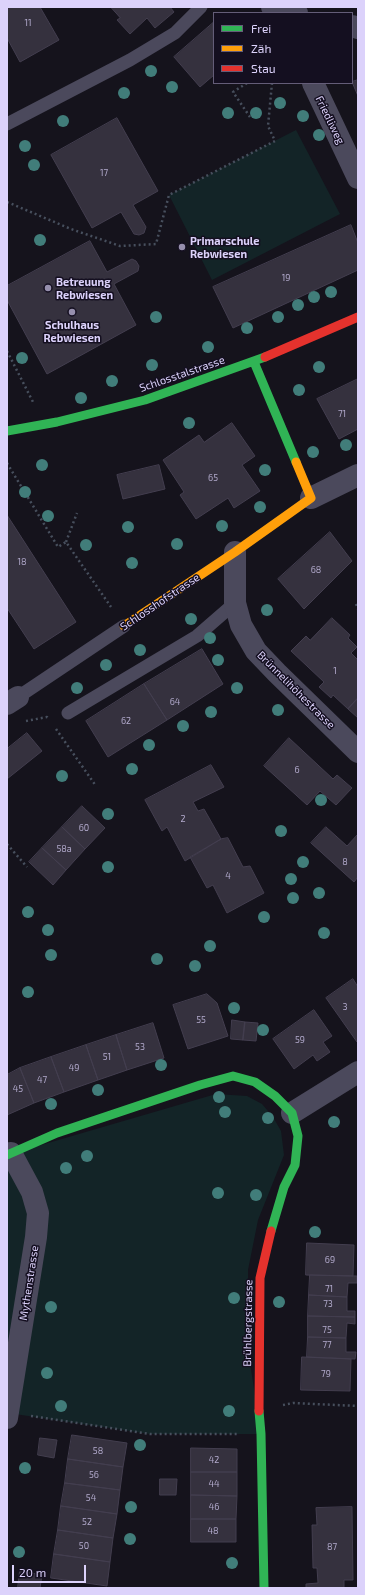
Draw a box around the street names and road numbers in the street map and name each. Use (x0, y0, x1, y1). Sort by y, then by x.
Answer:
street label: Friedliweg (313, 94, 347, 146)
street label: Schlosstalstrasse (138, 353, 226, 395)
street label: Schlosshofstrasse (118, 571, 202, 633)
street label: Brünnelihöhestrasse (254, 648, 338, 732)
street label: Mythenstrasse (17, 1245, 41, 1321)
street label: Brühlbergstrasse (241, 1279, 255, 1367)

